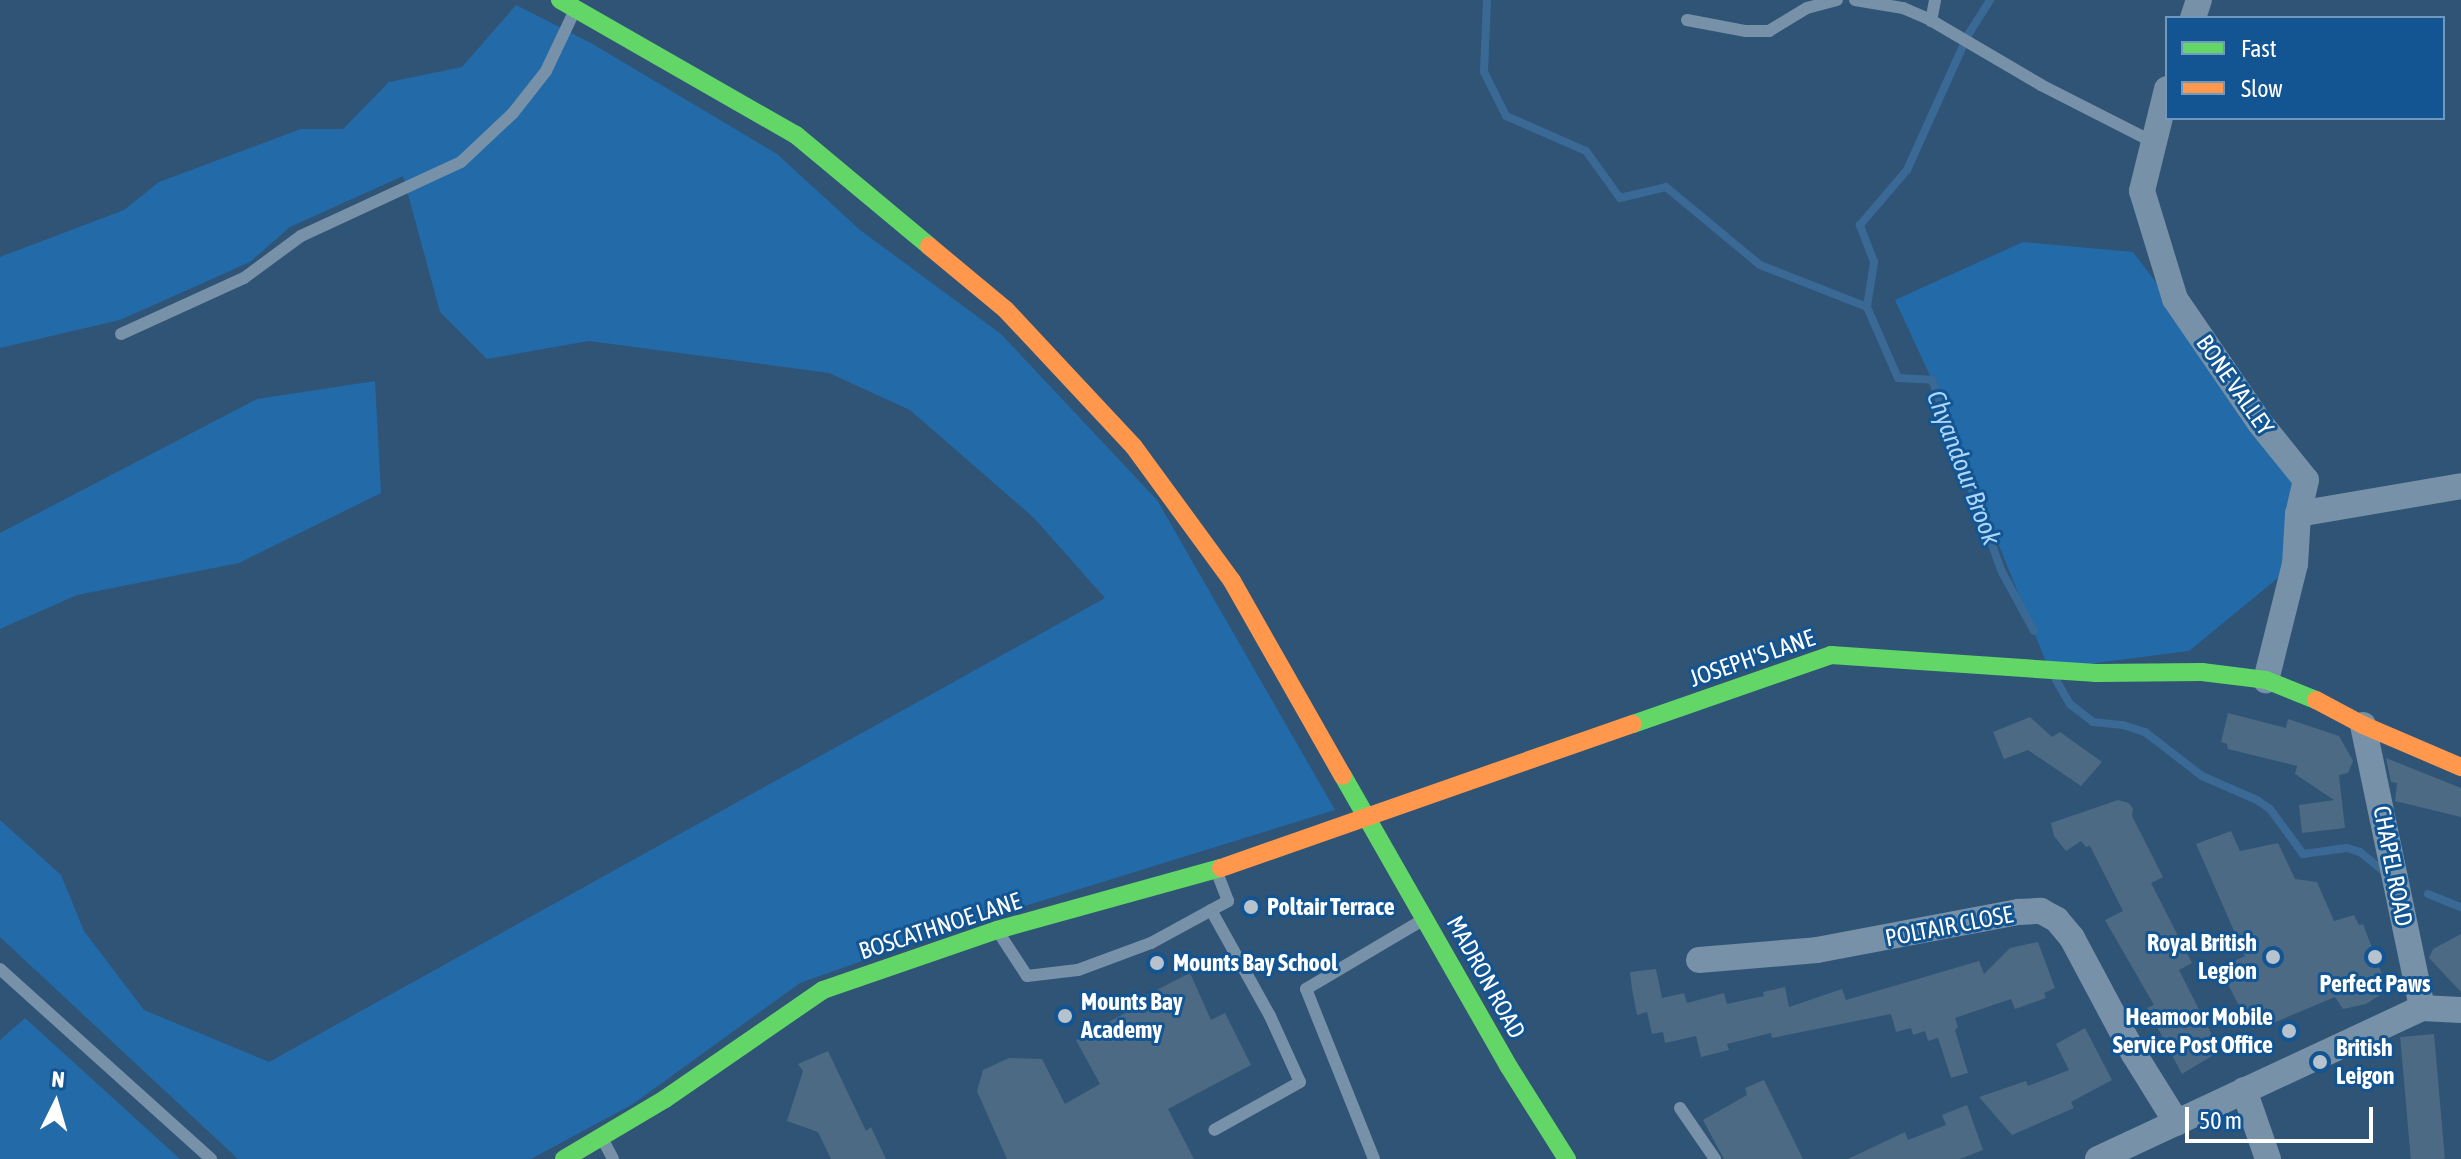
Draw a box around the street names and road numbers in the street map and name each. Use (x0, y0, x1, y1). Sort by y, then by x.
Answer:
street label: BONE VALLEY (2190, 329, 2280, 441)
street label: JOSEPH'S LANE (1686, 623, 1818, 693)
street label: CHAPEL ROAD (2367, 803, 2419, 929)
street label: BOSCATHNOE LANE (855, 886, 1025, 966)
street label: POLTAIR CLOSE (1883, 900, 2015, 952)
street label: MADRON ROAD (1441, 911, 1531, 1043)

